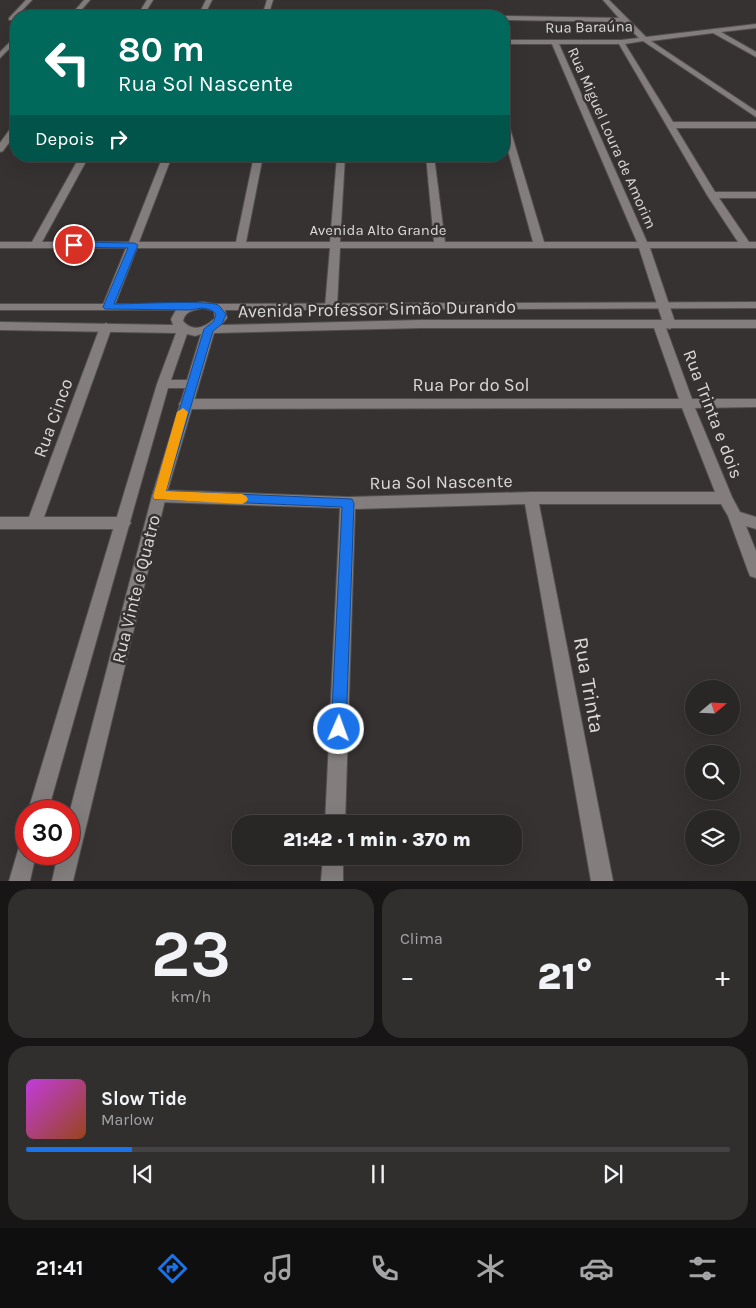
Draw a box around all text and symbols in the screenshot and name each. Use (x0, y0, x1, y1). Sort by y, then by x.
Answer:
street label: Rua Baraúna (545, 17, 633, 37)
text: 80 m (118, 29, 205, 70)
icon: left (35, 30, 100, 95)
street label: Rua Miguel Loura de Amorim (564, 44, 660, 232)
text: Rua Sol Nascente (118, 71, 293, 97)
icon: right (104, 125, 132, 153)
text: Depois (35, 128, 94, 150)
street label: Avenida Alto Grande (310, 221, 446, 239)
pin (53, 224, 95, 266)
icon: arrive (60, 231, 88, 259)
street label: Avenida Professor Simão Durando (238, 296, 516, 322)
street label: Rua Trinta e dois (678, 346, 748, 482)
street label: Rua Por do Sol (412, 374, 530, 396)
street label: Rua Cinco (29, 375, 77, 461)
street label: Rua Sol Nascente (369, 470, 513, 494)
street label: Rua Vinte e Quatro (107, 513, 165, 665)
street label: Rua Trinta (569, 635, 609, 735)
north arrow (685, 680, 740, 735)
map controls (685, 680, 740, 865)
position arrow (312, 702, 364, 754)
button: search (685, 745, 740, 800)
speed limit sign: 30 (15, 800, 80, 865)
button: layers (685, 810, 740, 865)
text: 21:42 · 1 min · 370 m (283, 829, 471, 851)
text: 23 (151, 916, 231, 992)
text: Clima (400, 929, 443, 948)
text: 21° (537, 954, 593, 999)
text: − (400, 960, 415, 993)
text: + (715, 960, 730, 993)
text: km/h (171, 987, 211, 1006)
text: Slow Tide (101, 1088, 187, 1110)
text: Marlow (101, 1110, 154, 1129)
icon: previous (129, 1160, 157, 1188)
icon: pause (364, 1160, 392, 1188)
icon: next (599, 1160, 627, 1188)
icon: directions (155, 1251, 190, 1286)
icon: music (261, 1251, 296, 1286)
icon: phone (367, 1251, 402, 1286)
icon: climate (473, 1251, 508, 1286)
icon: car (579, 1251, 614, 1286)
icon: filters (685, 1251, 720, 1286)
text: 21:41 (36, 1255, 84, 1281)

